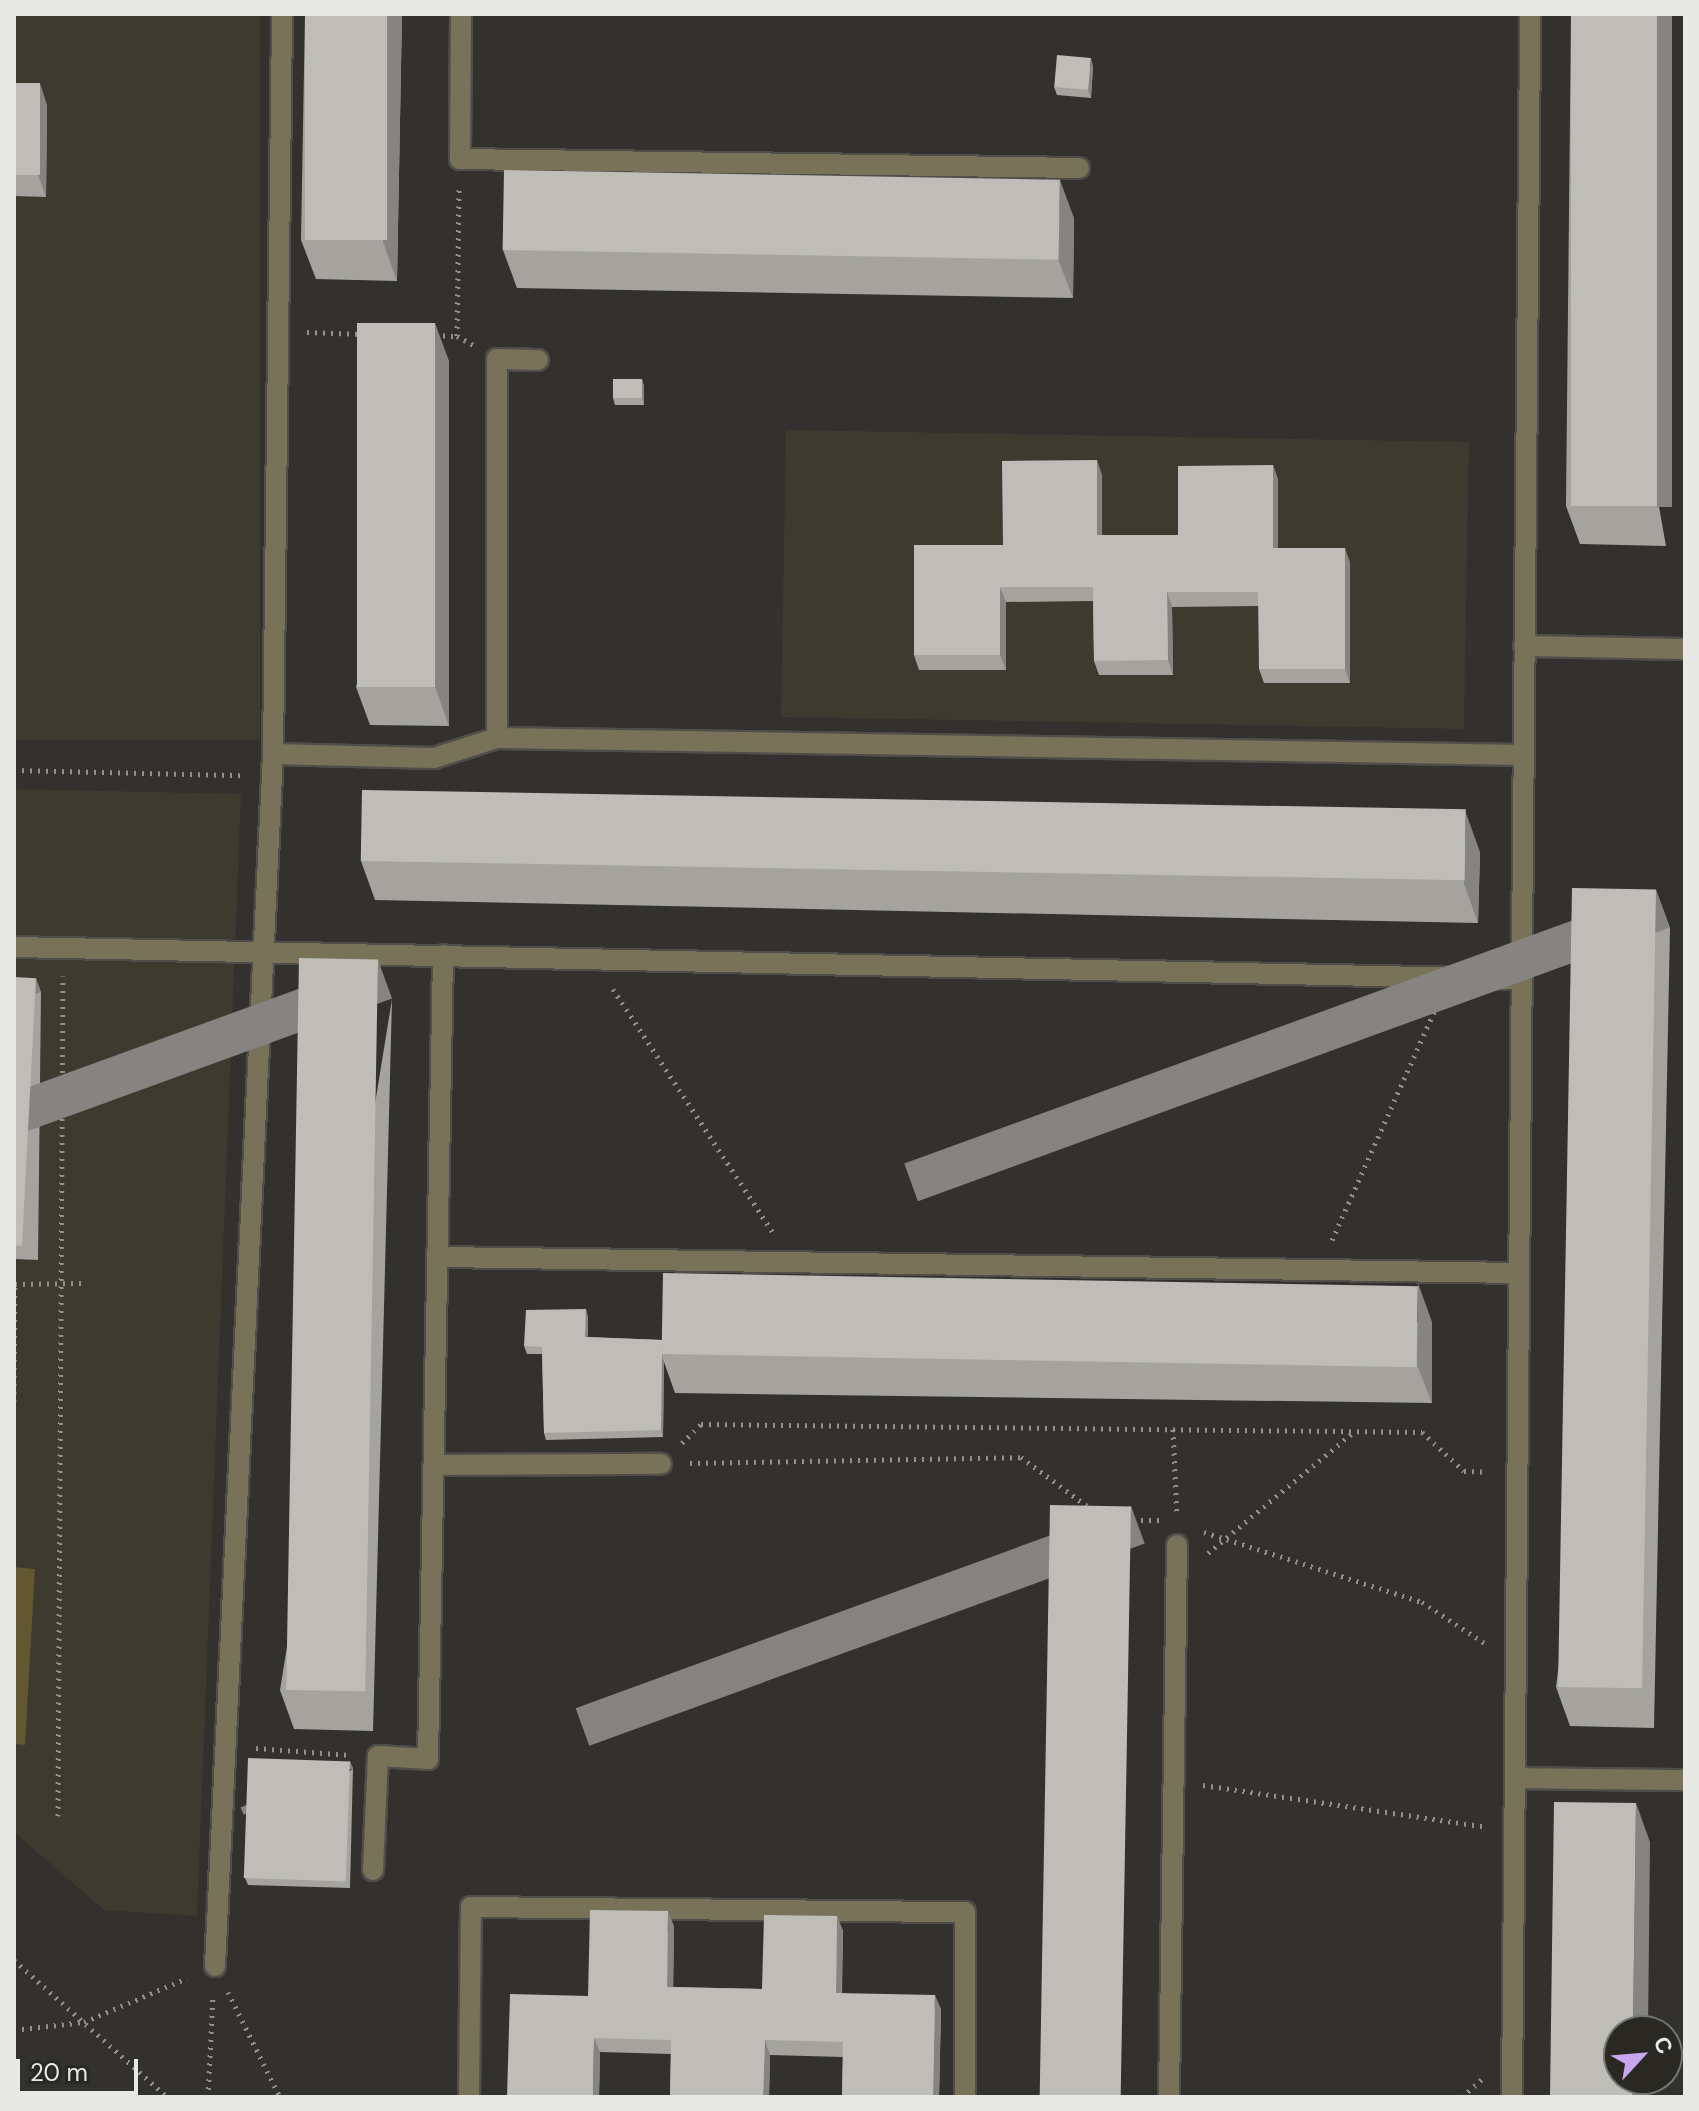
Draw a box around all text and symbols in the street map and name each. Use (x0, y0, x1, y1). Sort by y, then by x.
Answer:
north arrow (1603, 2015, 1683, 2095)
text: С (1647, 2032, 1680, 2059)
scale bar (20, 2043, 142, 2093)
text: 20 m (30, 2057, 88, 2088)

